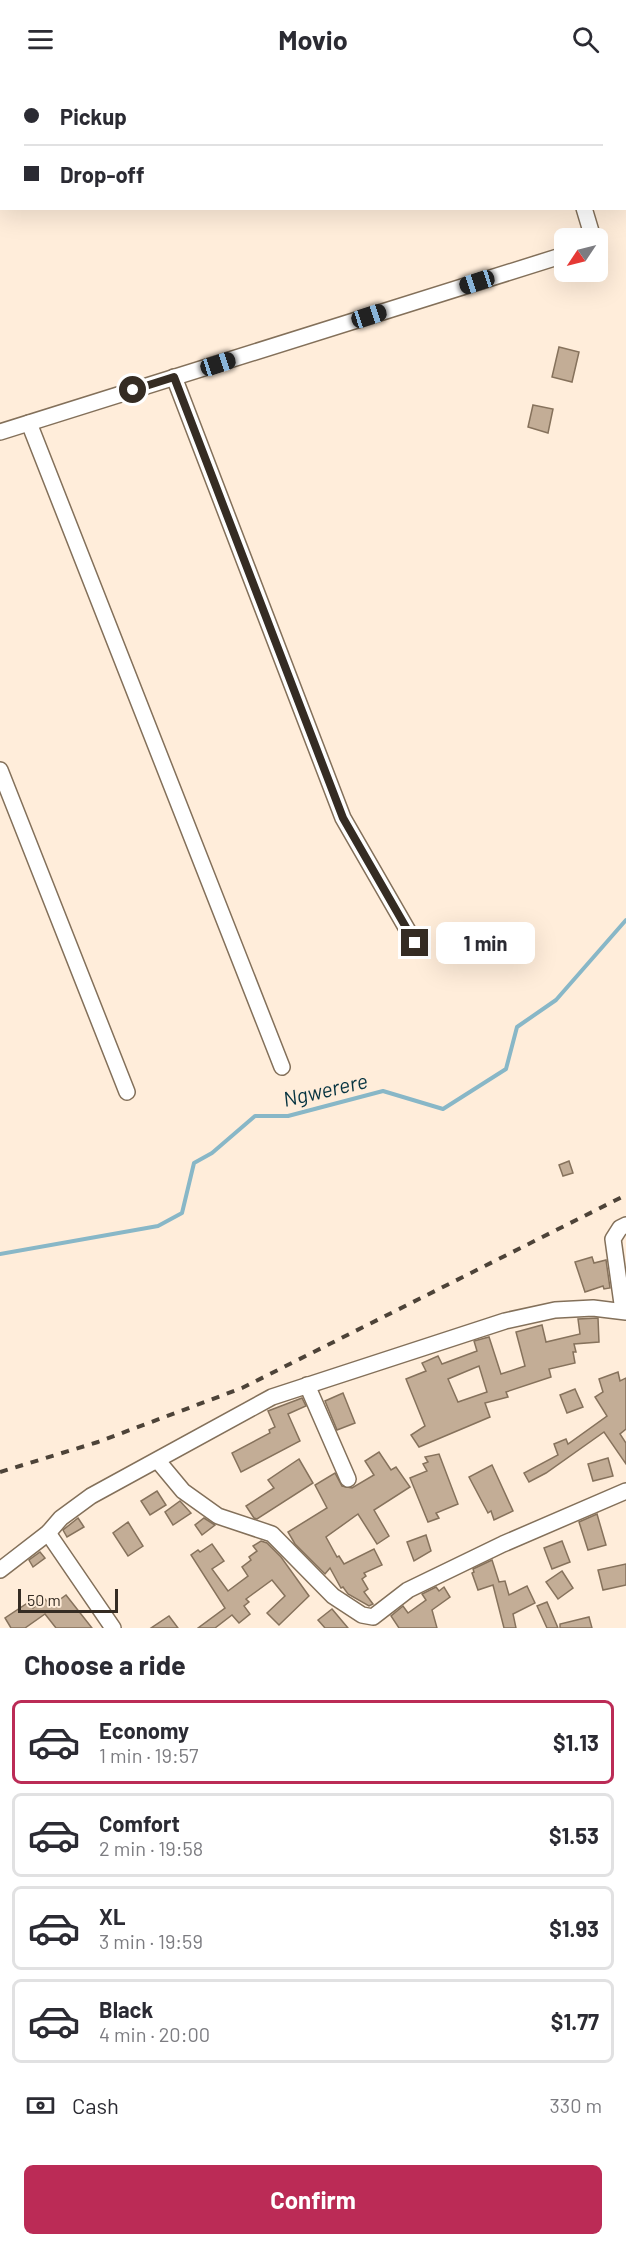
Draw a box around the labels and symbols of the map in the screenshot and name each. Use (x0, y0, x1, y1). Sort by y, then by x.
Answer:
north arrow (554, 228, 608, 282)
car (457, 268, 497, 296)
car (349, 302, 389, 330)
car (198, 350, 238, 378)
route start (119, 376, 146, 403)
callout: 1 min (436, 922, 535, 964)
route end (401, 929, 428, 956)
water label: Ngwerere (280, 1067, 370, 1111)
scale bar (18, 1586, 118, 1614)

